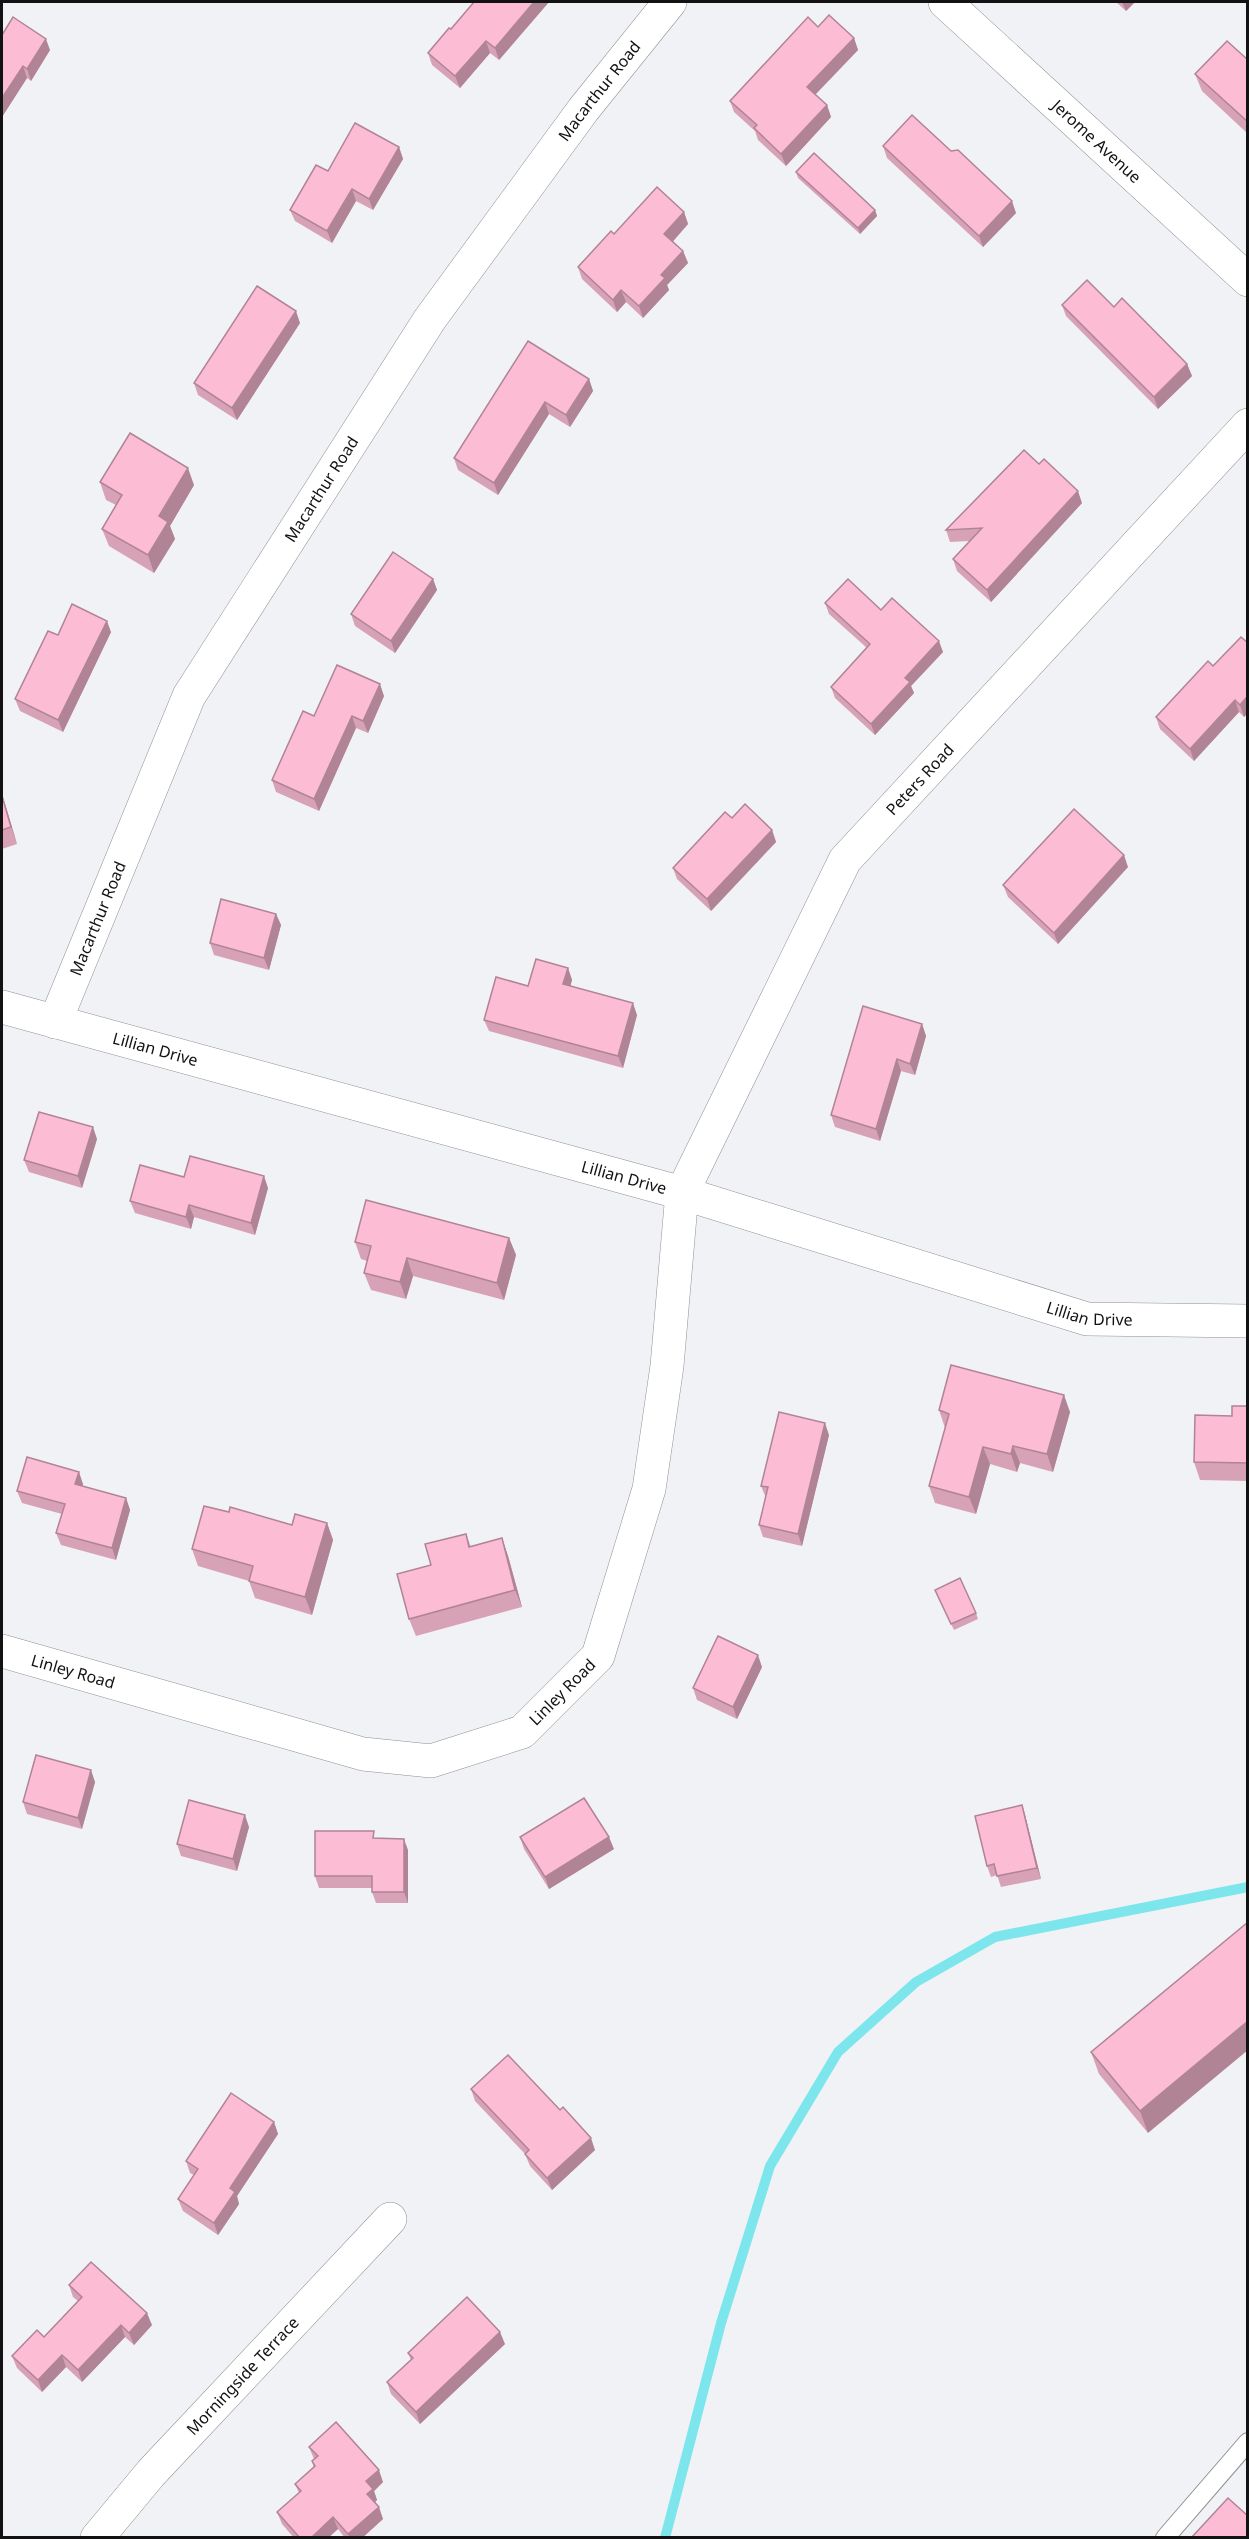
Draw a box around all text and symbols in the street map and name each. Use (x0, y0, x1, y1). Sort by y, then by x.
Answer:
street label: Macarthur Road (553, 36, 645, 145)
street label: Jerome Avenue (1046, 93, 1146, 188)
street label: Macarthur Road (279, 432, 363, 546)
street label: Peters Road (881, 739, 959, 820)
street label: Macarthur Road (64, 858, 131, 979)
street label: Lillian Drive (110, 1027, 201, 1071)
street label: Lillian Drive (579, 1155, 669, 1199)
street label: Lillian Drive (1044, 1296, 1133, 1331)
street label: Linley Road (29, 1649, 118, 1694)
street label: Linley Road (524, 1654, 600, 1730)
street label: Morningside Terrace (181, 2312, 304, 2440)

